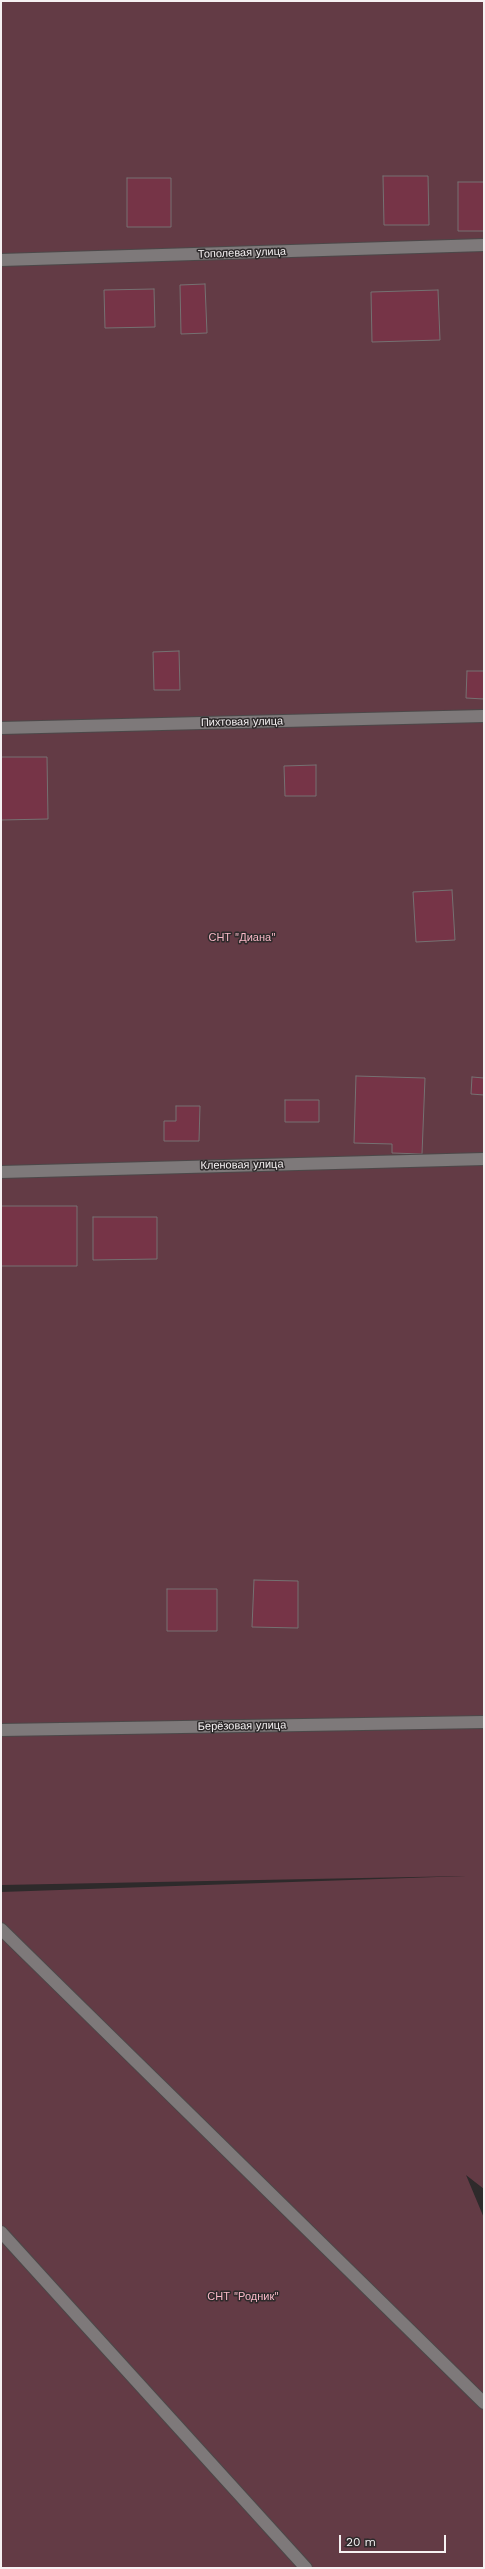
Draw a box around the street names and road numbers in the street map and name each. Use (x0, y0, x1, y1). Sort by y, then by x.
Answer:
street label: Тополевая улица (198, 245, 286, 261)
street label: Пихтовая улица (201, 715, 283, 729)
street label: Кленовая улица (200, 1158, 284, 1172)
street label: Берёзовая улица (198, 1719, 286, 1733)

